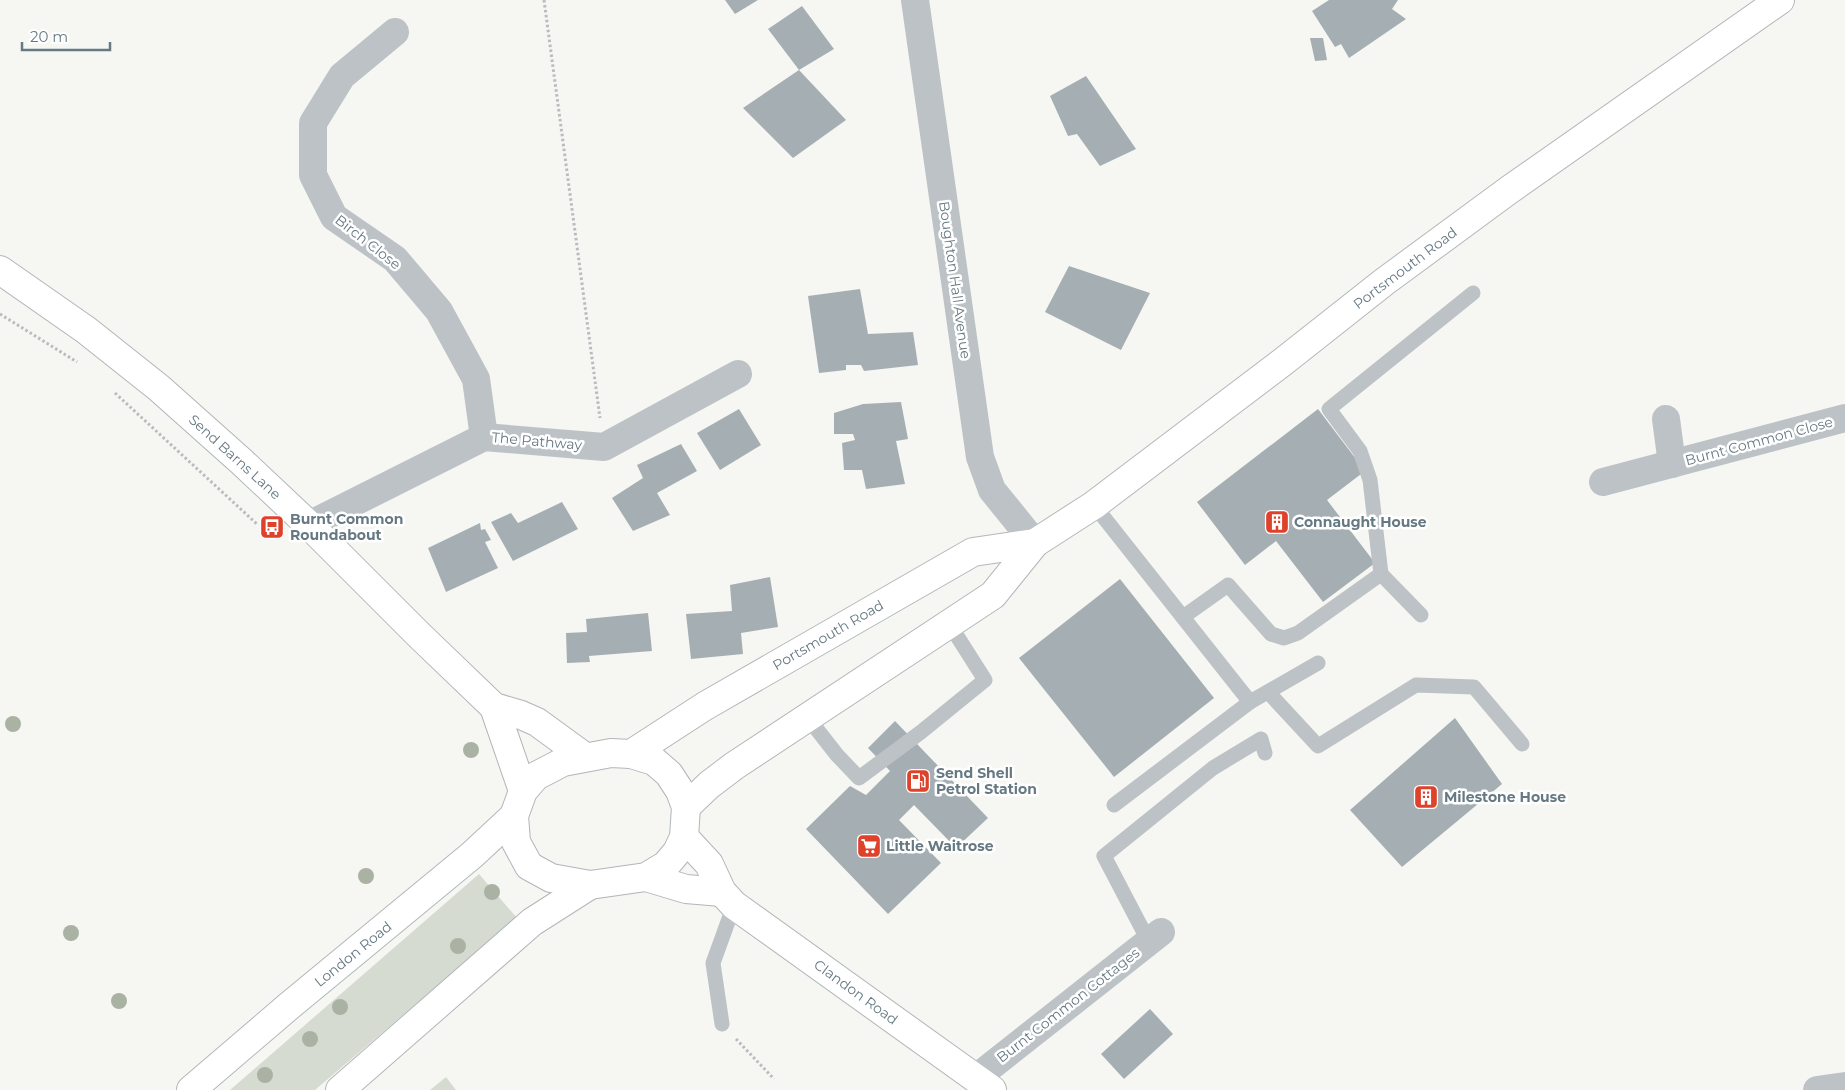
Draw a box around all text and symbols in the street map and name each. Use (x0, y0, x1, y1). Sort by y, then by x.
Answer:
scale bar (22, 20, 110, 52)
text: 20 m (30, 27, 68, 46)
street label: Boughton Hall Avenue (935, 200, 975, 360)
street label: Birch Close (332, 211, 404, 273)
street label: Portsmouth Road (1349, 223, 1461, 313)
street label: Send Barns Lane (185, 411, 285, 503)
street label: Burnt Common Close (1683, 413, 1835, 469)
street label: The Pathway (491, 428, 583, 454)
building icon: Connaught House (1264, 509, 1290, 535)
place label: Burnt Common Roundabout (290, 510, 403, 544)
place label: Connaught House (1294, 513, 1427, 531)
bus stop icon: Burnt Common Roundabout (259, 514, 285, 540)
street label: Portsmouth Road (769, 596, 887, 674)
place label: Send Shell Petrol Station (936, 764, 1037, 798)
fuel station icon: Send Shell Petrol Station (905, 768, 931, 794)
building icon: Milestone House (1413, 784, 1439, 810)
place label: Milestone House (1444, 788, 1566, 806)
supermarket icon: Little Waitrose (856, 833, 882, 859)
place label: Little Waitrose (886, 837, 994, 855)
street label: London Road (311, 917, 395, 991)
street label: Burnt Common Cottages (993, 943, 1143, 1066)
street label: Clandon Road (810, 955, 902, 1029)

